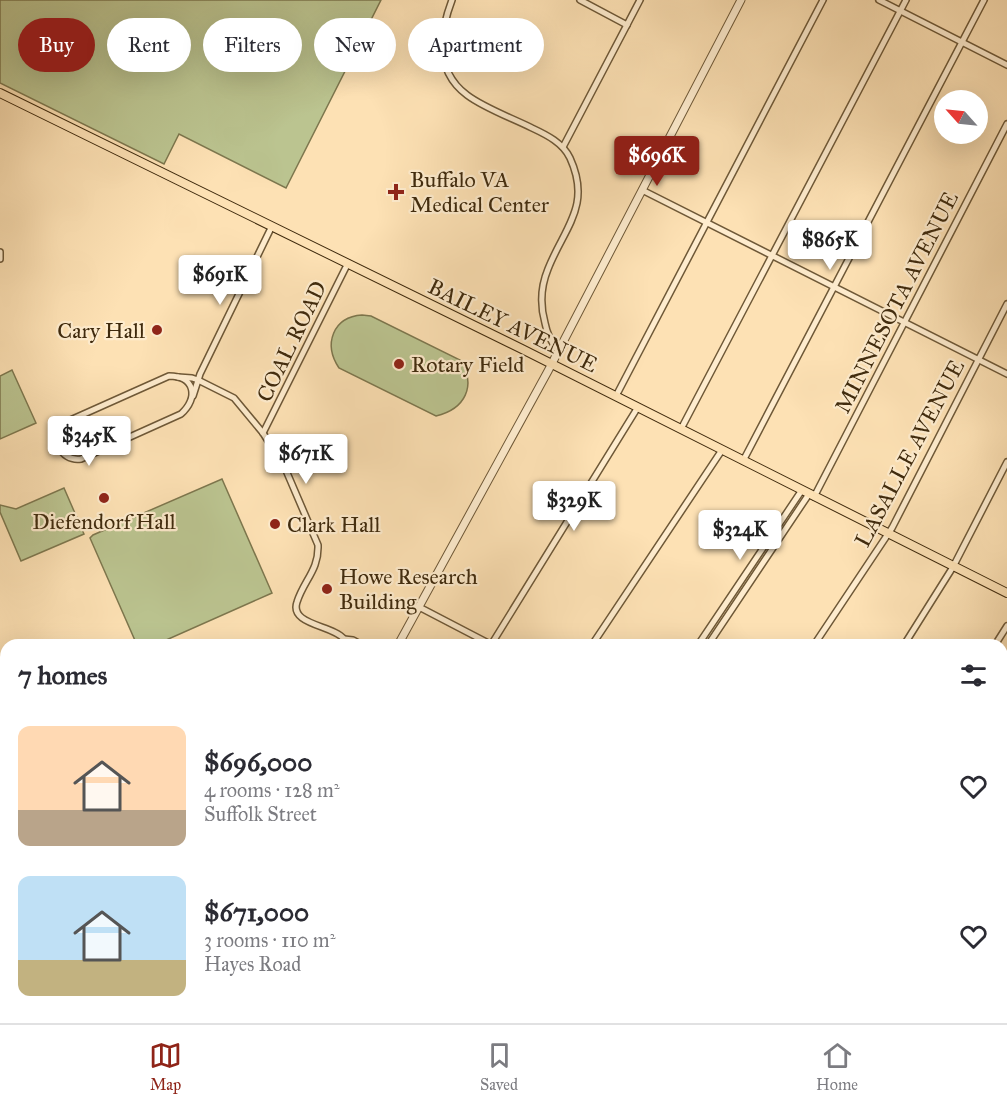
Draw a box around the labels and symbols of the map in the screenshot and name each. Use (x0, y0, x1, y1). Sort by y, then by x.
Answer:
north arrow (934, 90, 988, 144)
pin: $696K (615, 136, 699, 187)
place label: Buffalo VA Medical Center (410, 166, 550, 218)
marker: Buffalo VA Medical Center (387, 183, 405, 201)
street label: MINNESOTA AVENUE (829, 187, 964, 417)
pin: $865K (788, 220, 872, 271)
pin: $691K (178, 255, 262, 306)
street label: BAILEY AVENUE (424, 273, 602, 378)
street label: COAL ROAD (251, 276, 332, 406)
place label: Cary Hall (57, 317, 145, 344)
marker: Cary Hall (150, 323, 164, 337)
place label: Rotary Field (411, 351, 524, 378)
street label: LASALLE AVENUE (849, 355, 970, 551)
marker: Rotary Field (392, 357, 406, 371)
pin: $345K (47, 416, 131, 467)
pin: $671K (264, 434, 348, 485)
pin: $329K (532, 481, 616, 532)
marker: Diefendorf Hall (97, 491, 111, 505)
place label: Diefendorf Hall (32, 508, 176, 535)
pin: $324K (698, 510, 782, 561)
place label: Clark Hall (287, 511, 381, 538)
marker: Clark Hall (268, 517, 282, 531)
place label: Howe Research Building (339, 563, 478, 615)
marker: Howe Research Building (320, 582, 334, 596)

